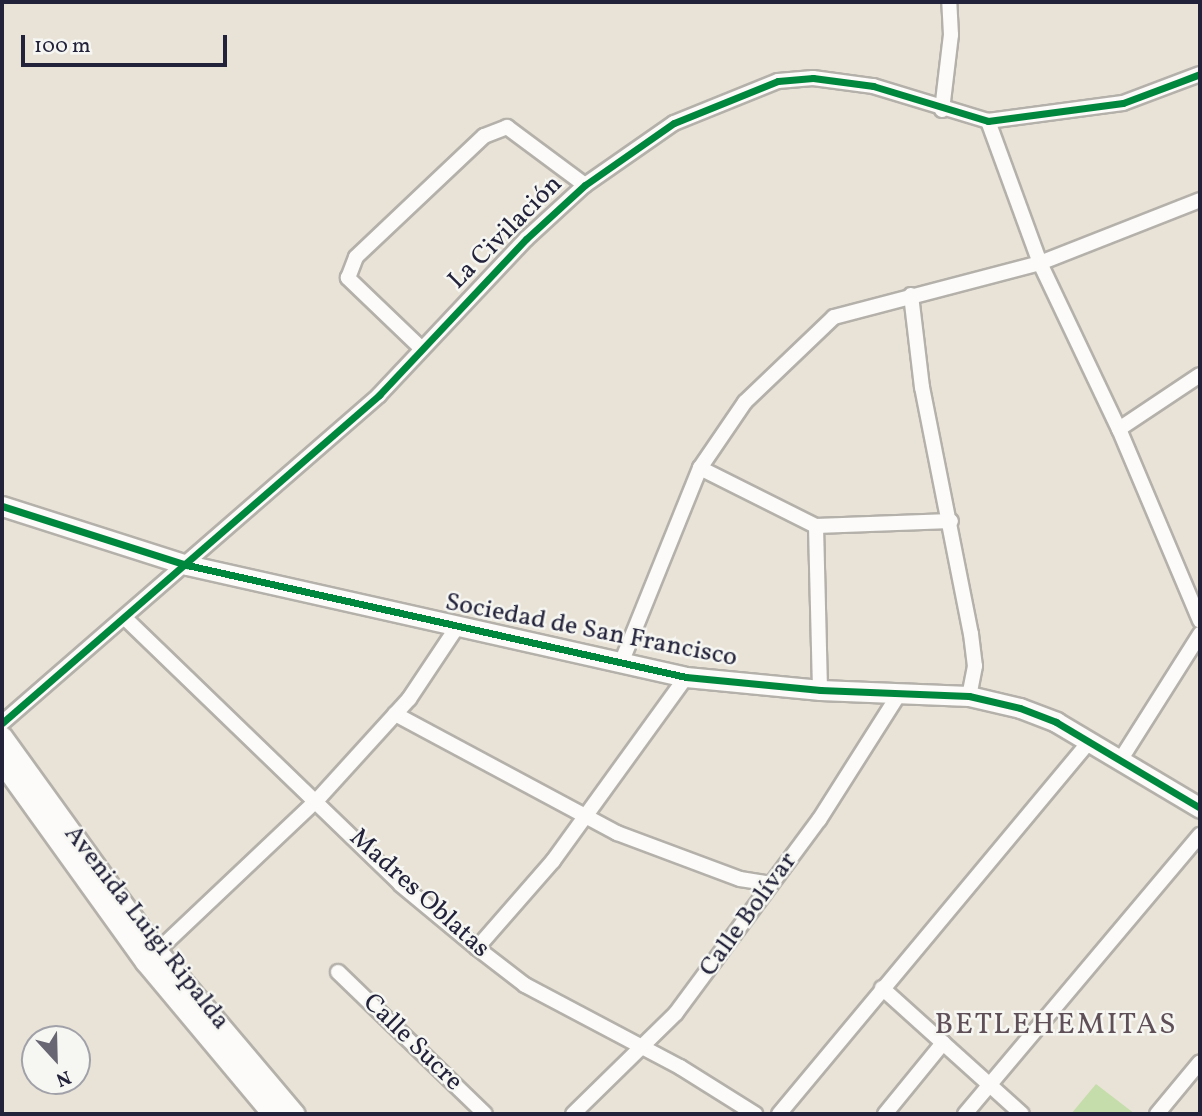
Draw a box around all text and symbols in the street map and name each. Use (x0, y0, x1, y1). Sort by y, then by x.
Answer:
scale bar (24, 21, 231, 65)
text: 100 m (34, 32, 91, 61)
street label: La Civilación (442, 169, 570, 297)
street label: Sociedad de San Francisco (442, 587, 740, 675)
street label: Avenida Luigi Ripalda (56, 820, 236, 1036)
street label: Madres Oblatas (342, 823, 496, 965)
street label: Calle Bolívar (693, 847, 805, 983)
street label: Calle Sucre (356, 988, 468, 1098)
district label: BETLEHEMITAS (936, 1007, 1176, 1043)
north arrow (21, 1025, 91, 1095)
text: N (52, 1063, 74, 1092)

